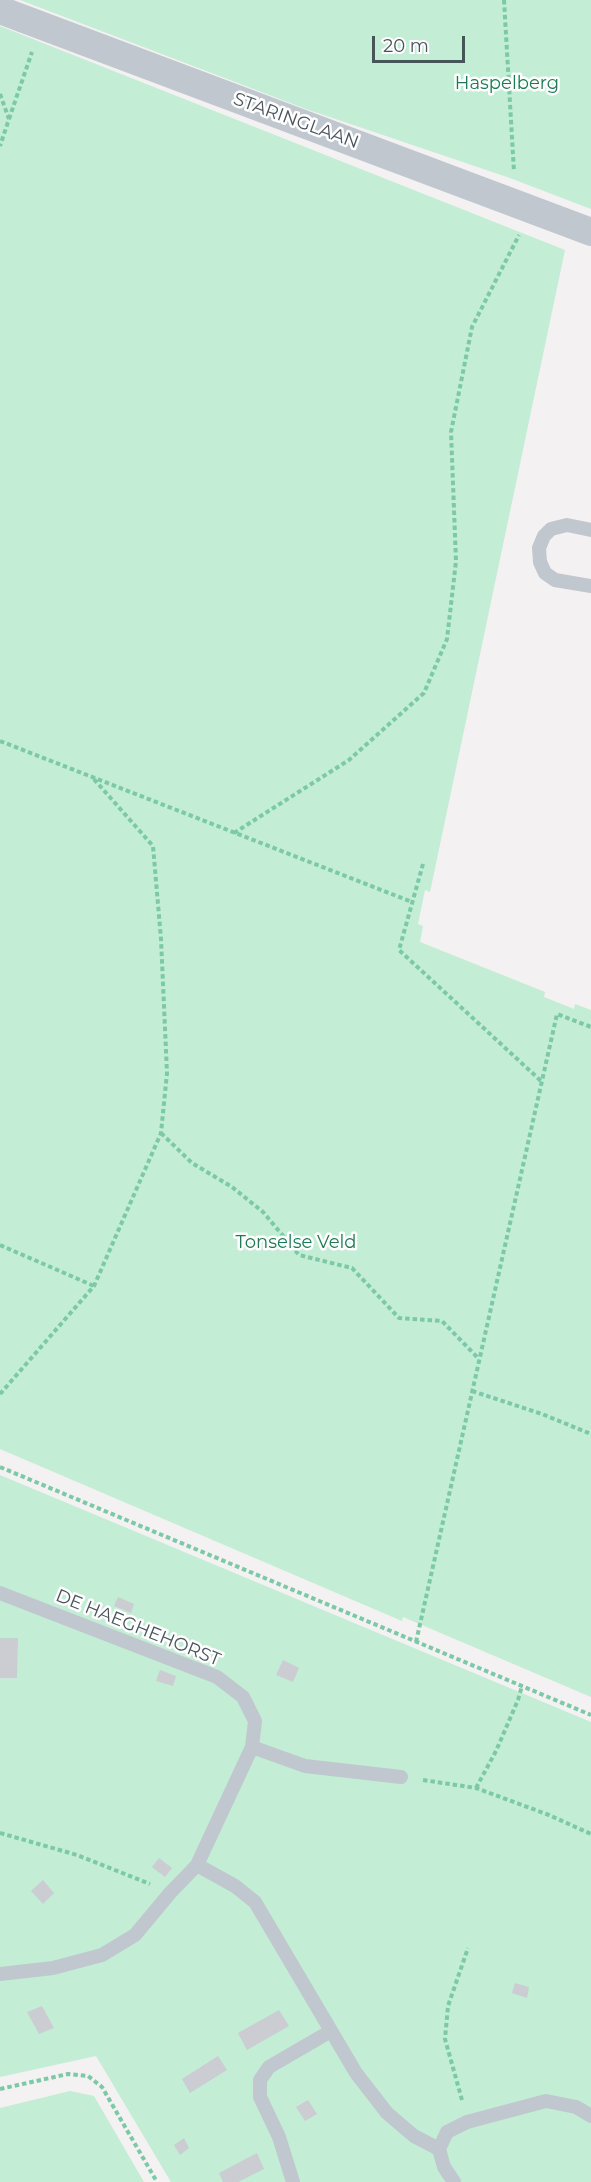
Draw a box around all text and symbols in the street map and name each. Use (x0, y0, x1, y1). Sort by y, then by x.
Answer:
scale bar (375, 24, 468, 62)
text: 20 m (383, 35, 429, 57)
park label: Haspelberg (455, 73, 559, 95)
street label: STARINGLAAN (230, 88, 362, 154)
park label: Tonselse Veld (235, 1232, 357, 1254)
street label: DE HAEGHEHORST (52, 1585, 224, 1671)

